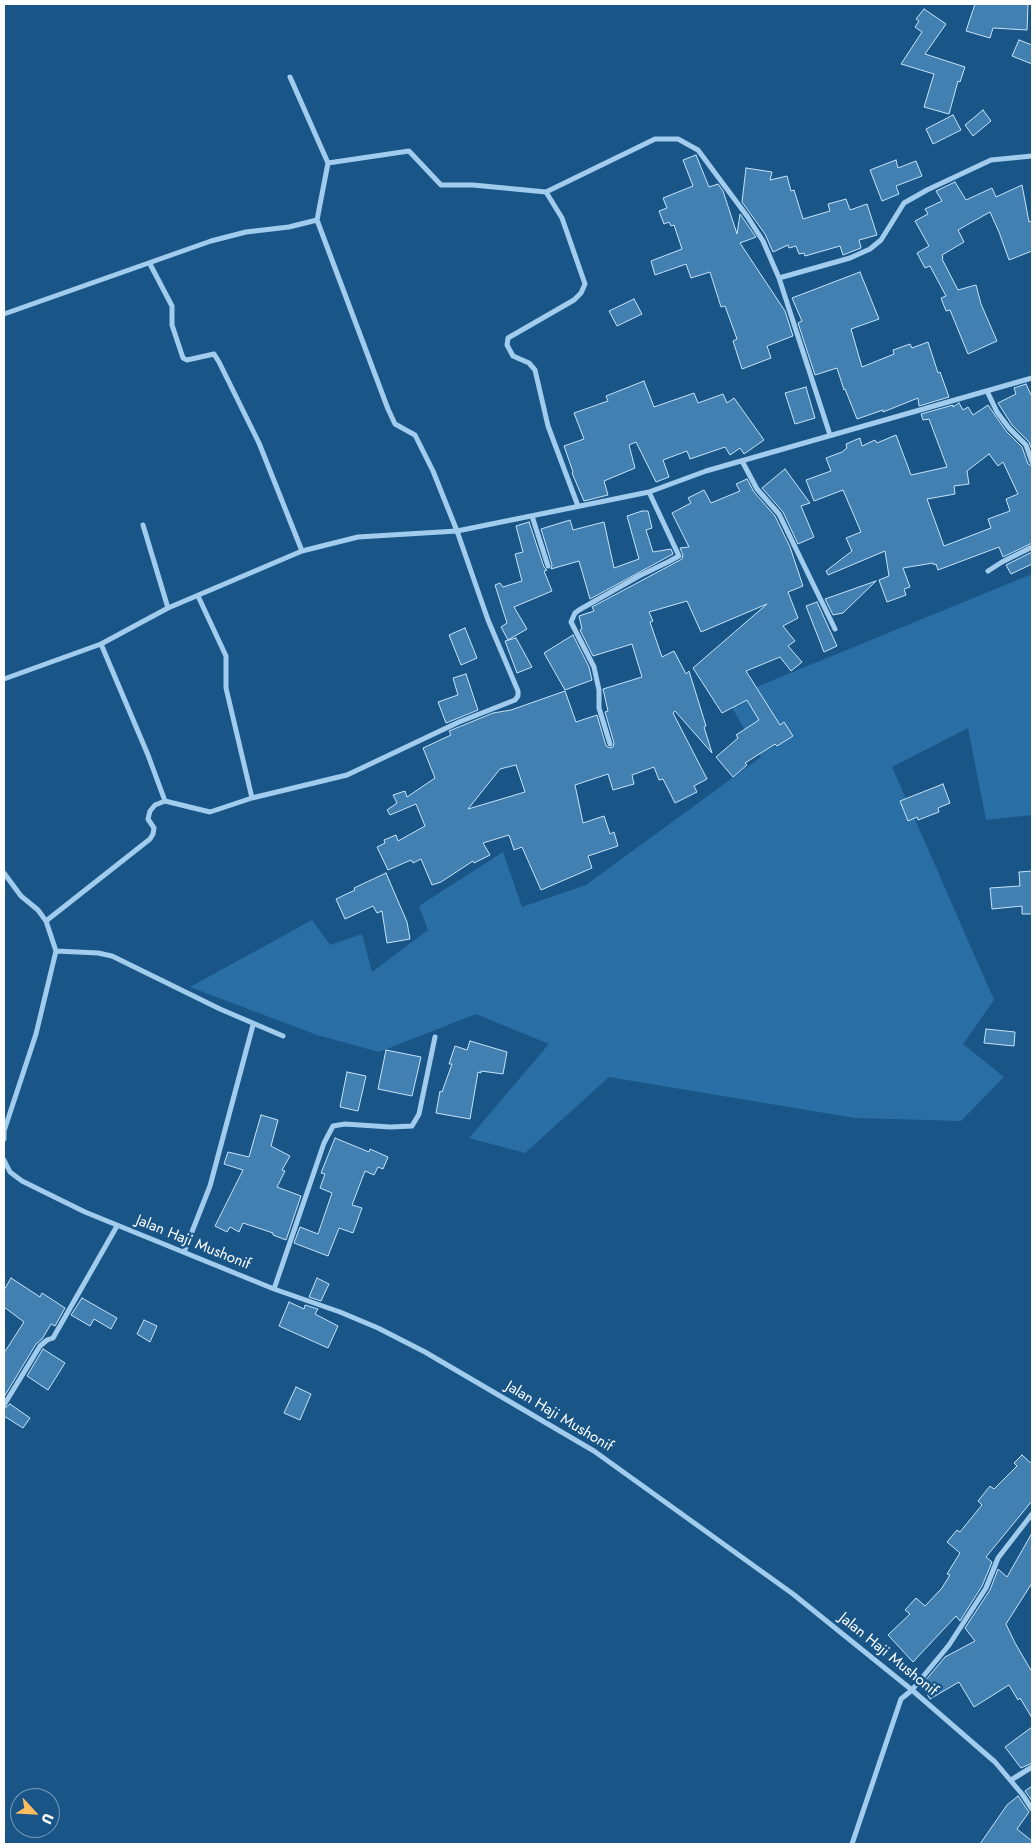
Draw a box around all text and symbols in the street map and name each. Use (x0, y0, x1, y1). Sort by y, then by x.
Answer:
street label: Jalan Haji Mushonif (133, 1212, 253, 1274)
street label: Jalan Haji Mushonif (502, 1378, 616, 1456)
street label: Jalan Haji Mushonif (835, 1610, 941, 1700)
north arrow (10, 1788, 60, 1838)
text: U (37, 1810, 59, 1828)

